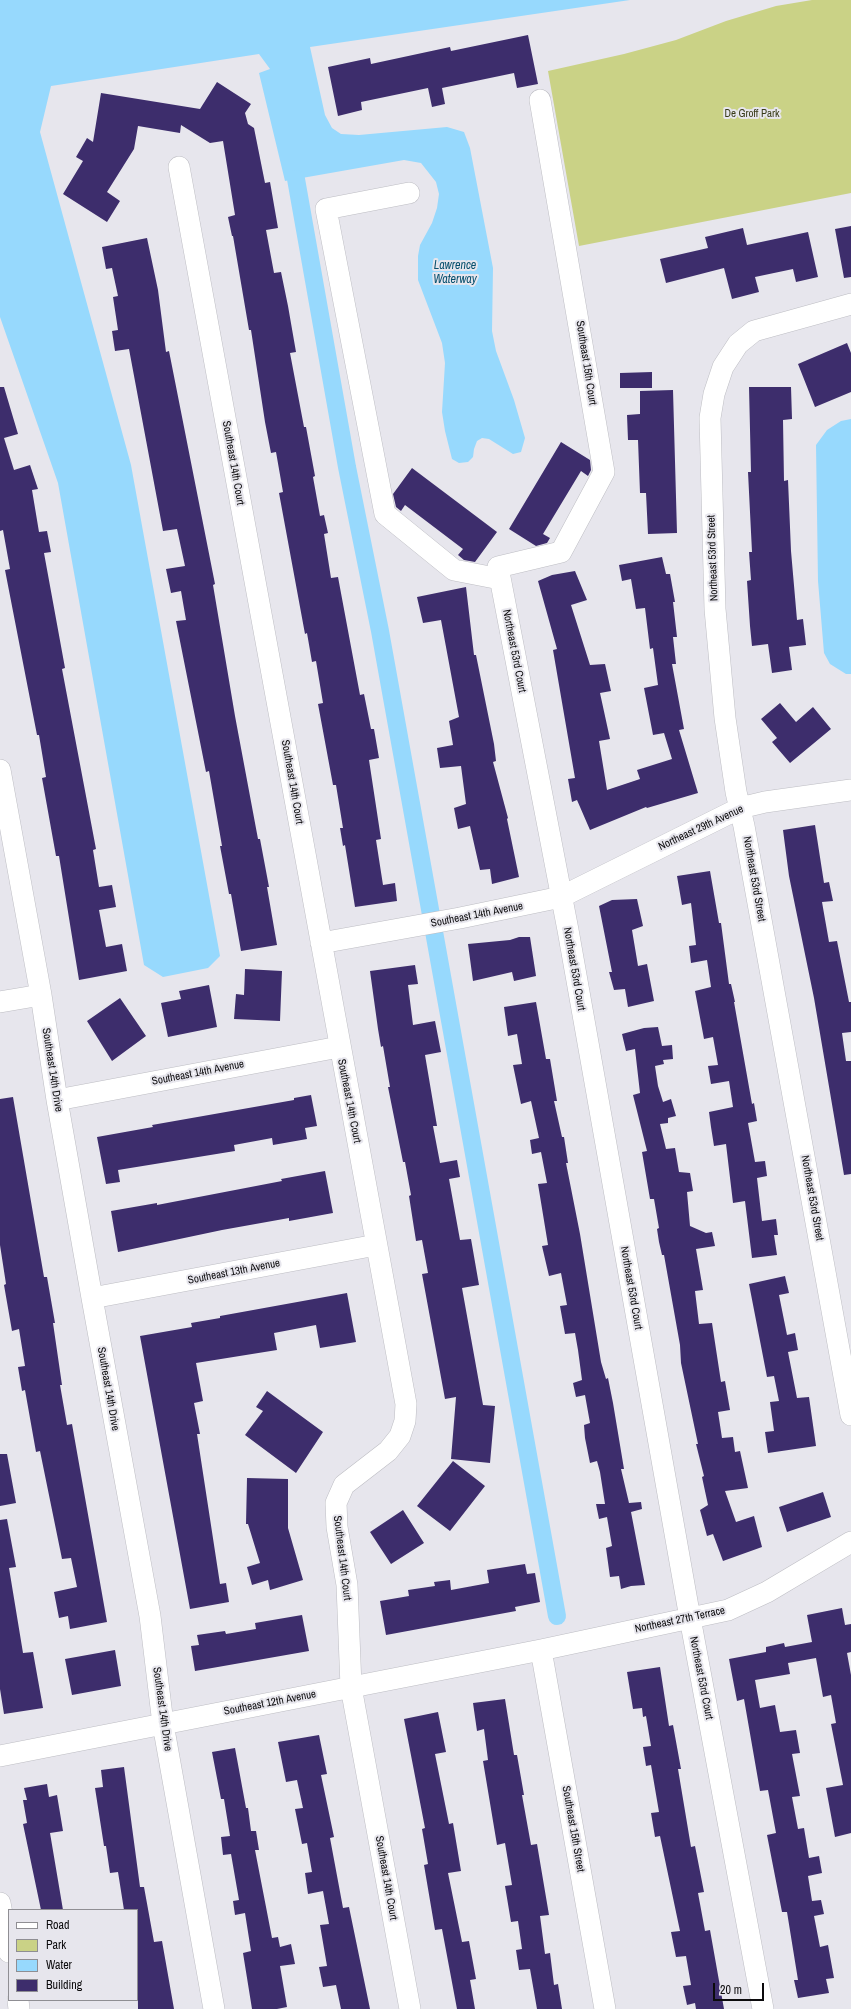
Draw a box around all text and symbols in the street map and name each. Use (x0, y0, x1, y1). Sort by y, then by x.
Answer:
park label: De Groff Park (725, 107, 779, 121)
water label: Lawrence Waterway (433, 259, 477, 287)
street label: Southeast 15th Court (573, 320, 599, 406)
street label: Southeast 14th Court (219, 420, 247, 506)
street label: Northeast 53rd Street (705, 515, 721, 601)
street label: Northeast 53rd Court (499, 608, 529, 694)
street label: Southeast 14th Court (278, 739, 306, 825)
street label: Northeast 29th Avenue (656, 803, 746, 853)
street label: Northeast 53rd Street (740, 835, 768, 923)
street label: Southeast 14th Avenue (430, 900, 524, 930)
street label: Northeast 53rd Court (560, 926, 588, 1012)
street label: Southeast 14th Drive (39, 1027, 65, 1113)
street label: Southeast 14th Avenue (151, 1058, 245, 1088)
street label: Southeast 14th Court (334, 1058, 364, 1144)
street label: Northeast 53rd Street (798, 1154, 826, 1242)
street label: Northeast 53rd Court (617, 1245, 645, 1331)
street label: Southeast 13th Avenue (187, 1257, 281, 1287)
street label: Southeast 14th Drive (94, 1346, 122, 1432)
street label: Southeast 14th Court (330, 1515, 354, 1601)
street label: Northeast 27th Terrace (634, 1604, 726, 1636)
street label: Northeast 53rd Court (686, 1635, 716, 1721)
street label: Southeast 14th Drive (150, 1666, 174, 1752)
street label: Southeast 12th Avenue (223, 1688, 317, 1718)
street label: Southeast 15th Street (559, 1785, 587, 1873)
street label: Southeast 14th Court (372, 1835, 400, 1921)
legend (8, 1909, 138, 2001)
text: Road (46, 1917, 70, 1933)
text: Park (46, 1937, 66, 1953)
text: Water (46, 1957, 72, 1973)
scale bar (715, 1975, 766, 2001)
text: Building (46, 1977, 82, 1993)
text: 20 m (720, 1982, 742, 1998)

